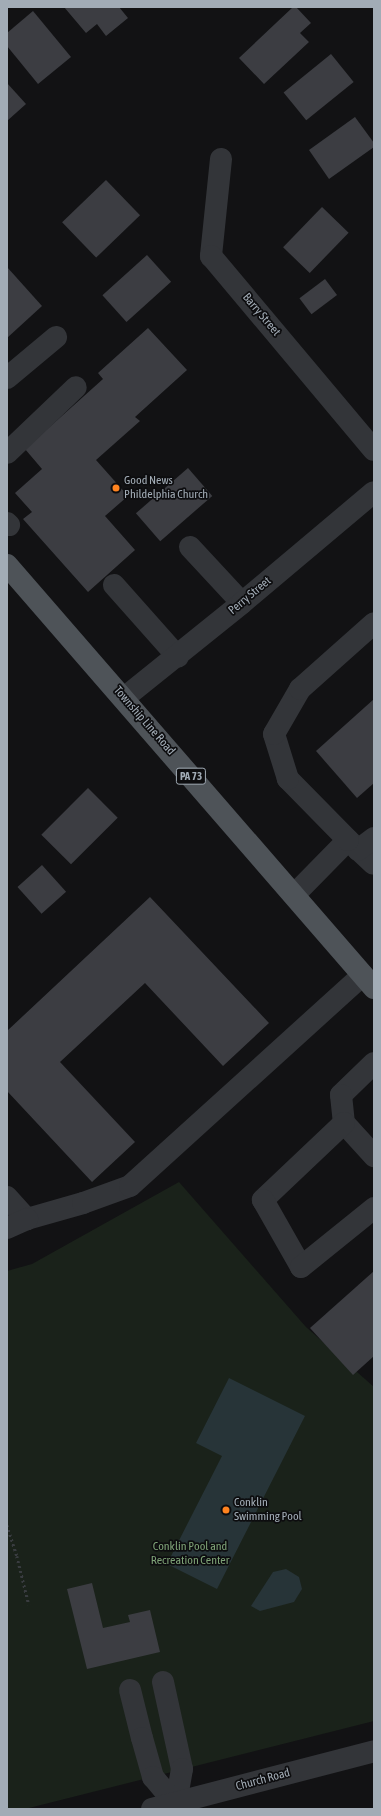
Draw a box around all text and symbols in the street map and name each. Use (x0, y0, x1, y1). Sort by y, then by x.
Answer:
street label: Barry Street (239, 291, 283, 339)
place label: Good News Phildelphia Church (124, 474, 208, 502)
marker: Good News Phildelphia Church (111, 483, 121, 493)
street label: Perry Street (226, 574, 274, 618)
street label: Township Line Road (110, 684, 178, 758)
road number: PA 73 (175, 767, 207, 785)
place label: Conklin Swimming Pool (234, 1496, 302, 1524)
marker: Conklin Swimming Pool (221, 1505, 231, 1515)
park label: Conklin Pool and Recreation Center (151, 1540, 229, 1568)
street label: Church Road (234, 1766, 292, 1794)

